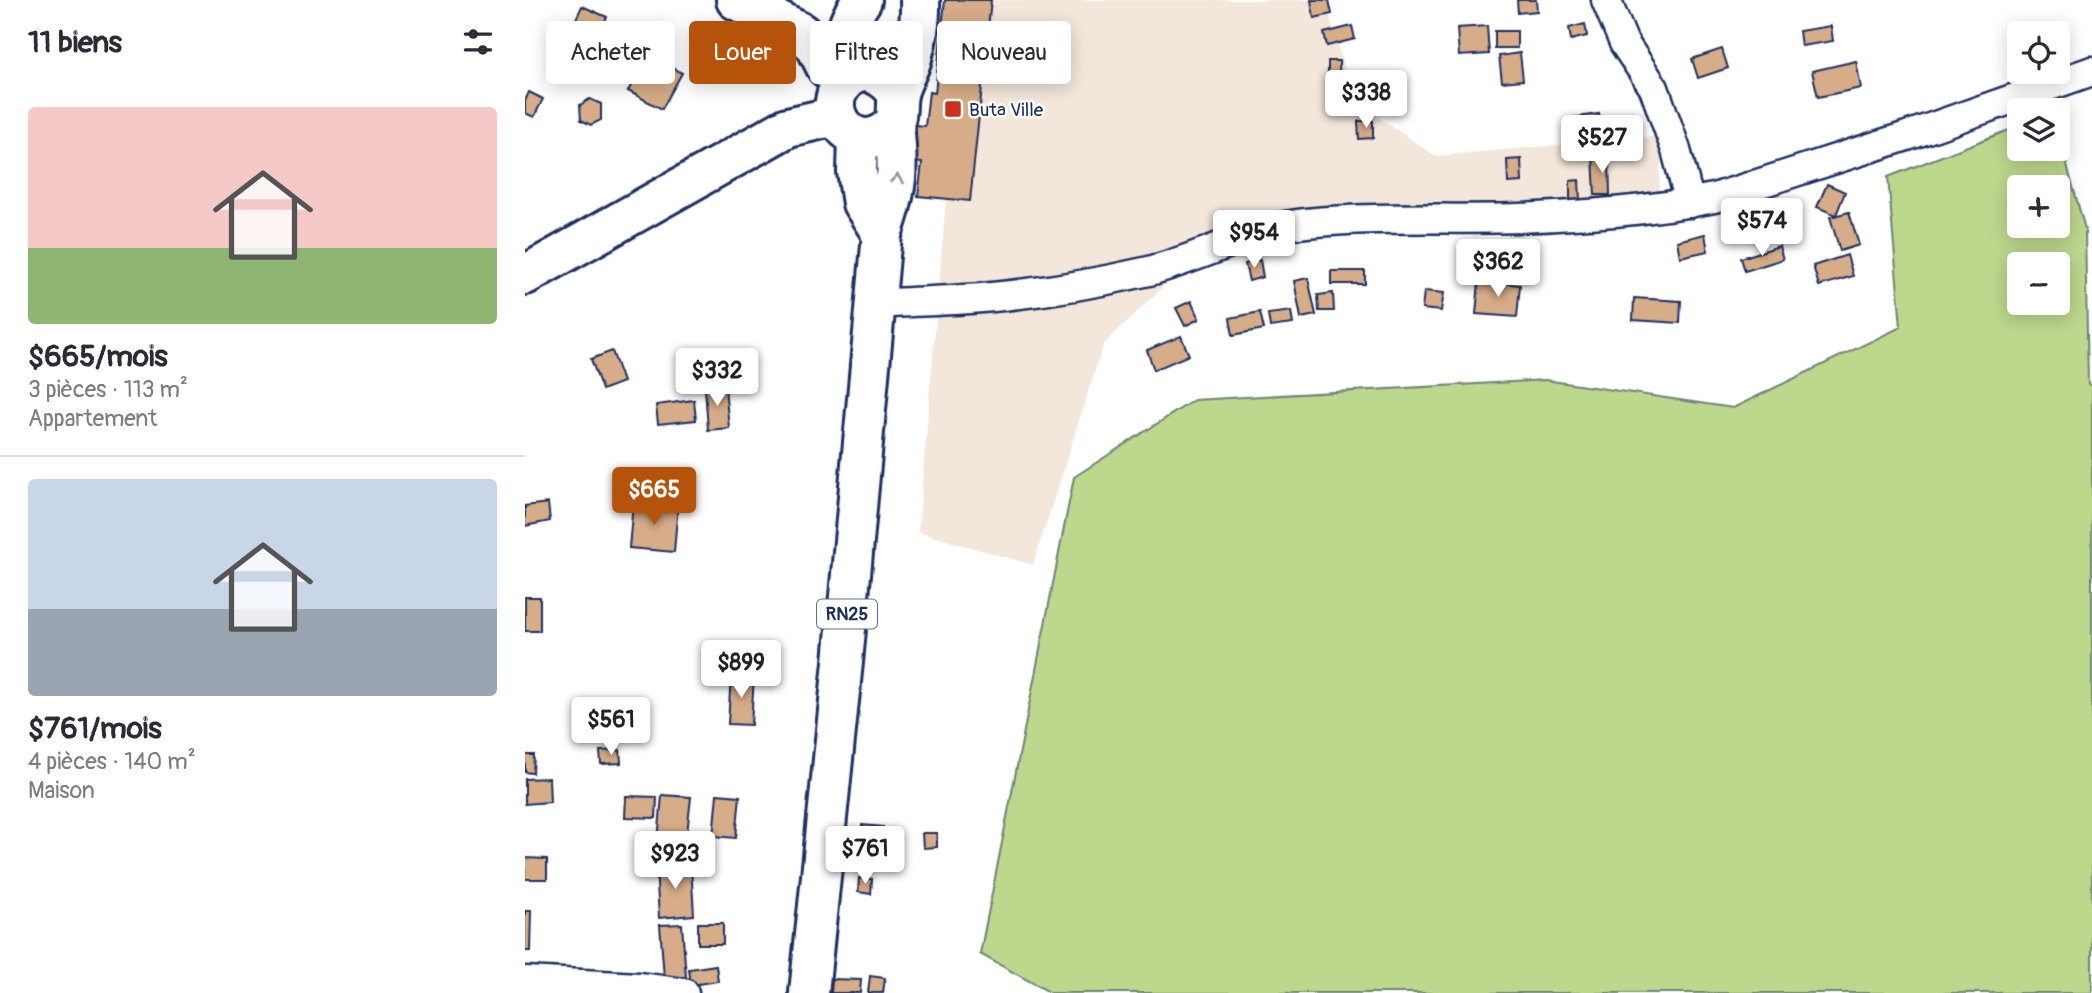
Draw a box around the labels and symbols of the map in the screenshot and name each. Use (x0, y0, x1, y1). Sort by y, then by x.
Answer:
pin: $338 (1325, 71, 1407, 130)
place label: Buta Ville (969, 98, 1044, 122)
marker: Buta Ville (943, 99, 963, 119)
pin: $527 (1561, 116, 1643, 175)
one-way arrow (889, 174, 904, 185)
pin: $574 (1721, 198, 1803, 258)
pin: $954 (1213, 210, 1295, 270)
pin: $362 (1457, 240, 1539, 299)
pin: $332 (676, 348, 758, 408)
pin: $665 (613, 468, 695, 527)
road number: RN25 (817, 600, 877, 628)
pin: $899 (700, 640, 782, 700)
pin: $561 (570, 698, 652, 757)
pin: $761 (824, 826, 906, 886)
pin: $923 (634, 832, 716, 891)

